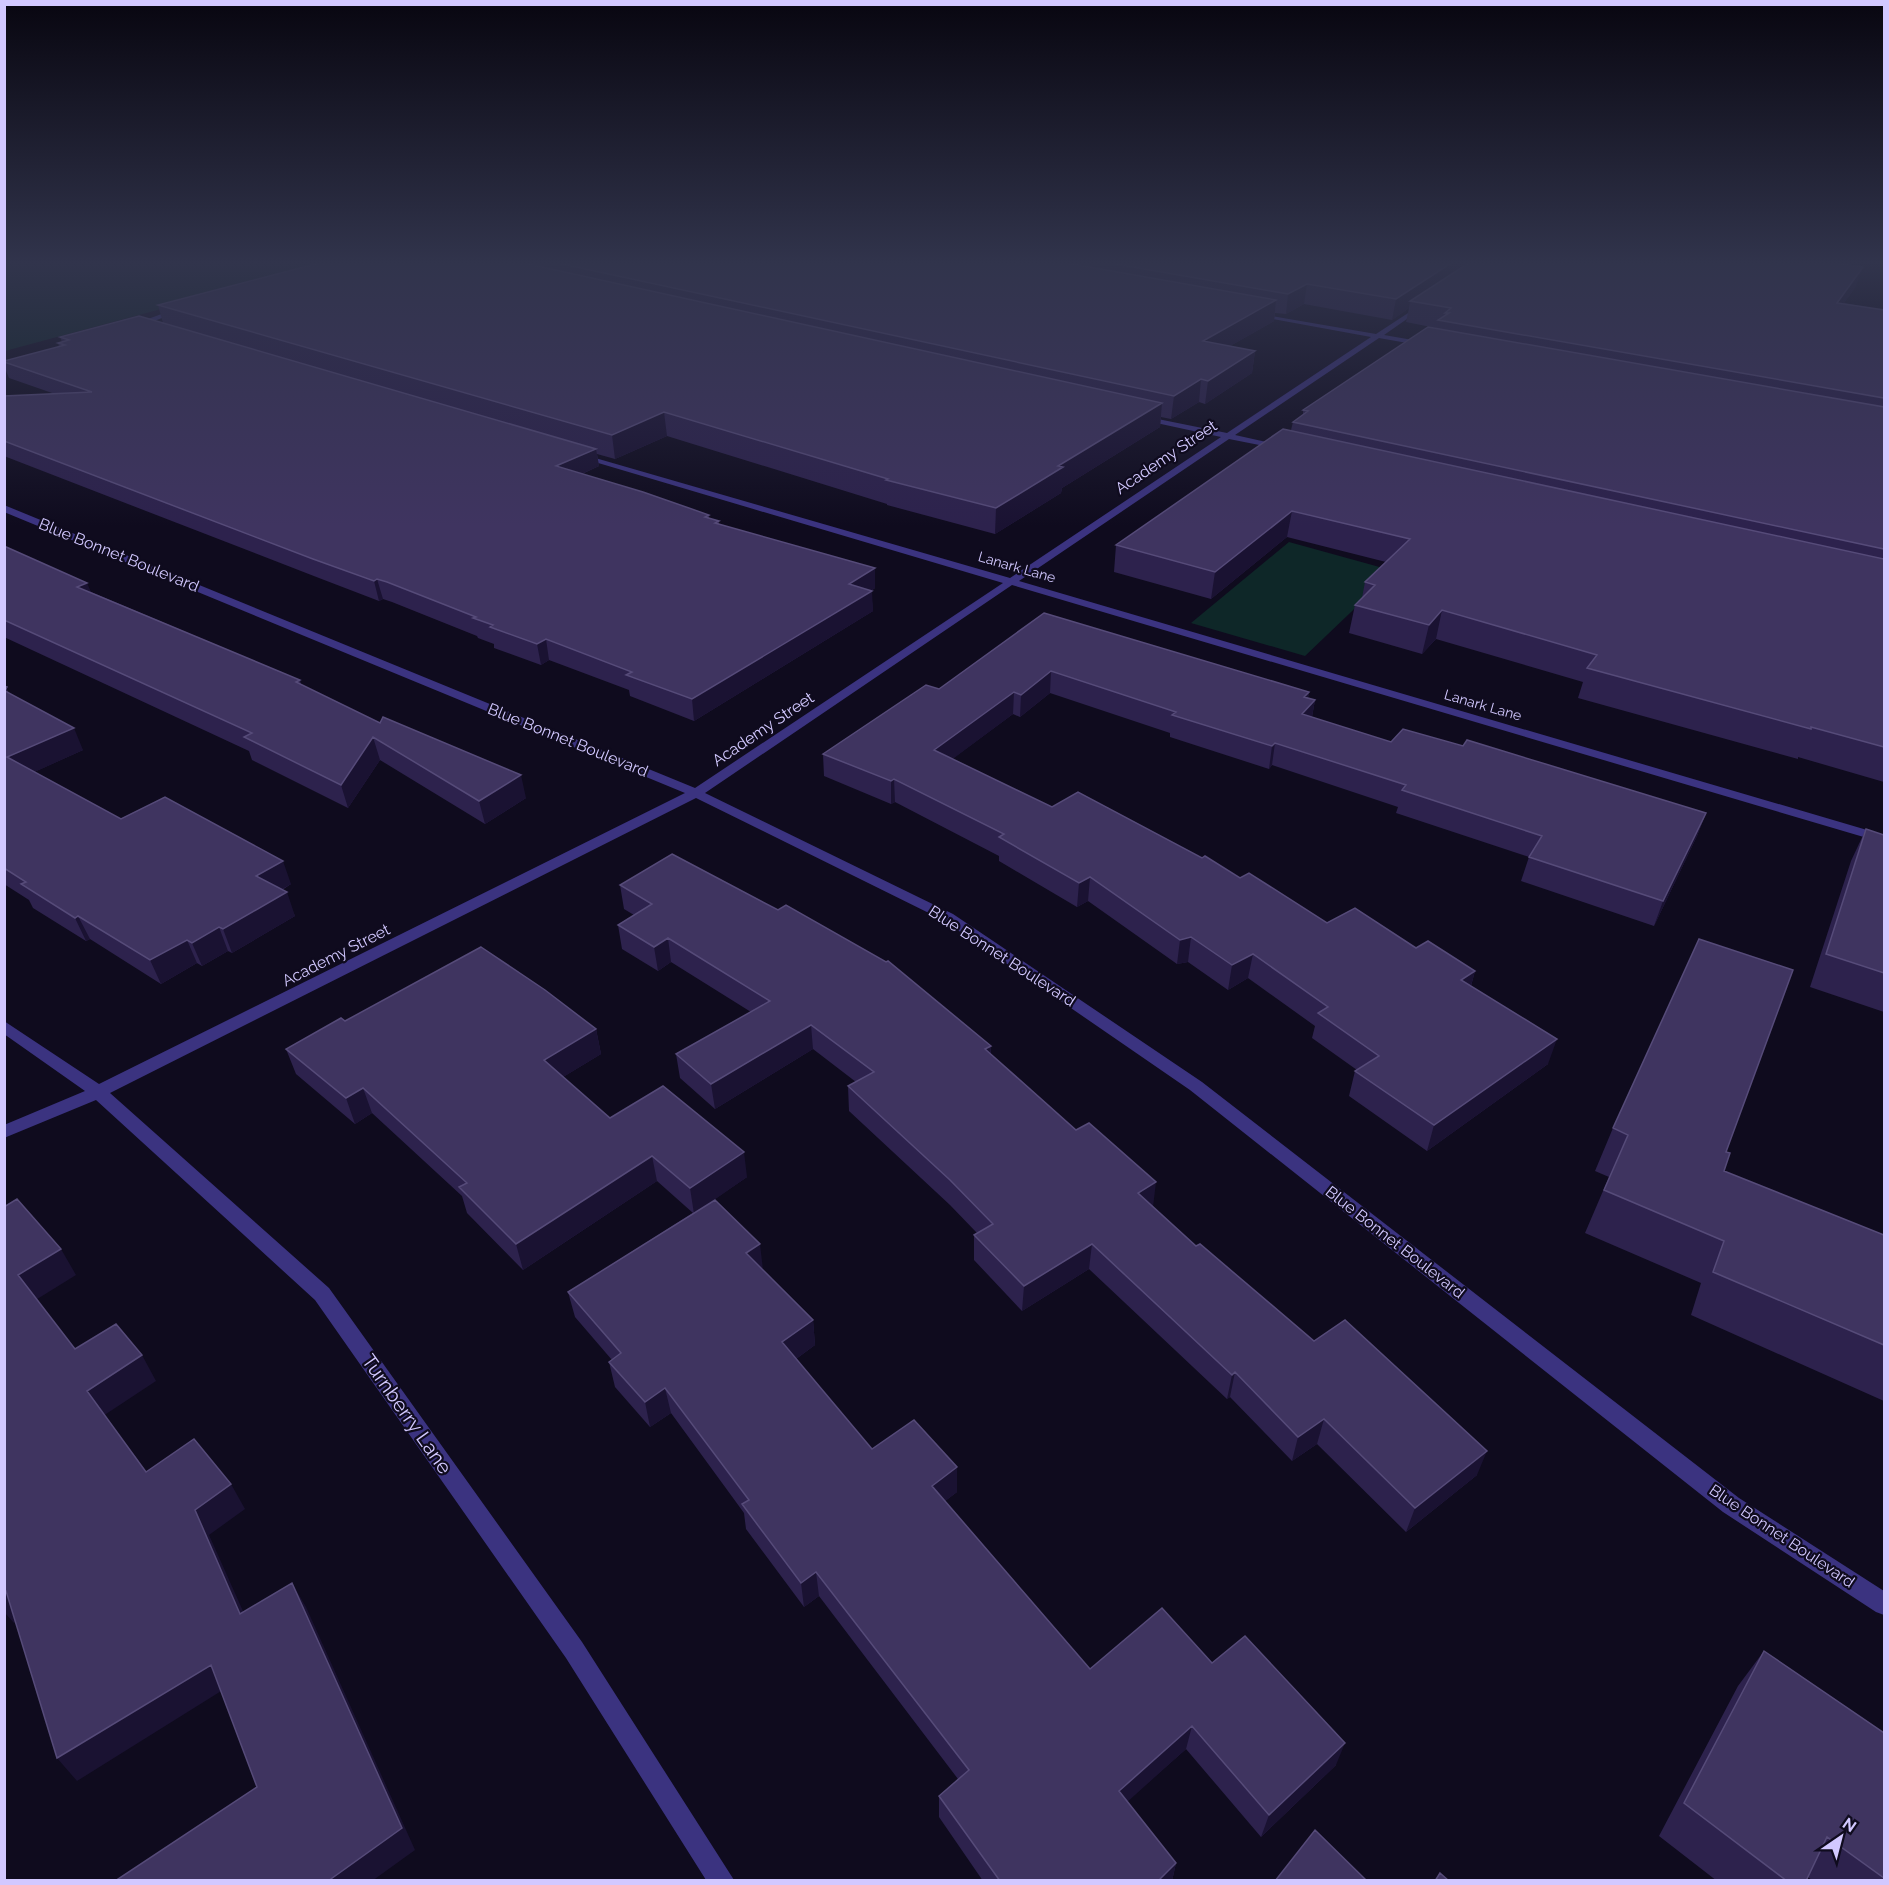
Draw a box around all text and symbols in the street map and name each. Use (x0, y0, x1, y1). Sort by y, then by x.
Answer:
street label: Academy Street (1112, 416, 1221, 498)
street label: Blue Bonnet Boulevard (36, 514, 202, 596)
street label: Lanark Lane (977, 548, 1057, 586)
street label: Lanark Lane (1443, 686, 1523, 724)
street label: Academy Street (709, 688, 818, 770)
street label: Blue Bonnet Boulevard (485, 699, 651, 781)
street label: Blue Bonnet Boulevard (925, 901, 1079, 1011)
street label: Academy Street (279, 919, 394, 990)
street label: Blue Bonnet Boulevard (1322, 1182, 1468, 1302)
street label: Turnberry Lane (357, 1350, 457, 1479)
street label: Blue Bonnet Boulevard (1706, 1480, 1858, 1592)
north arrow (1811, 1807, 1871, 1867)
text: N (1839, 1814, 1860, 1836)

